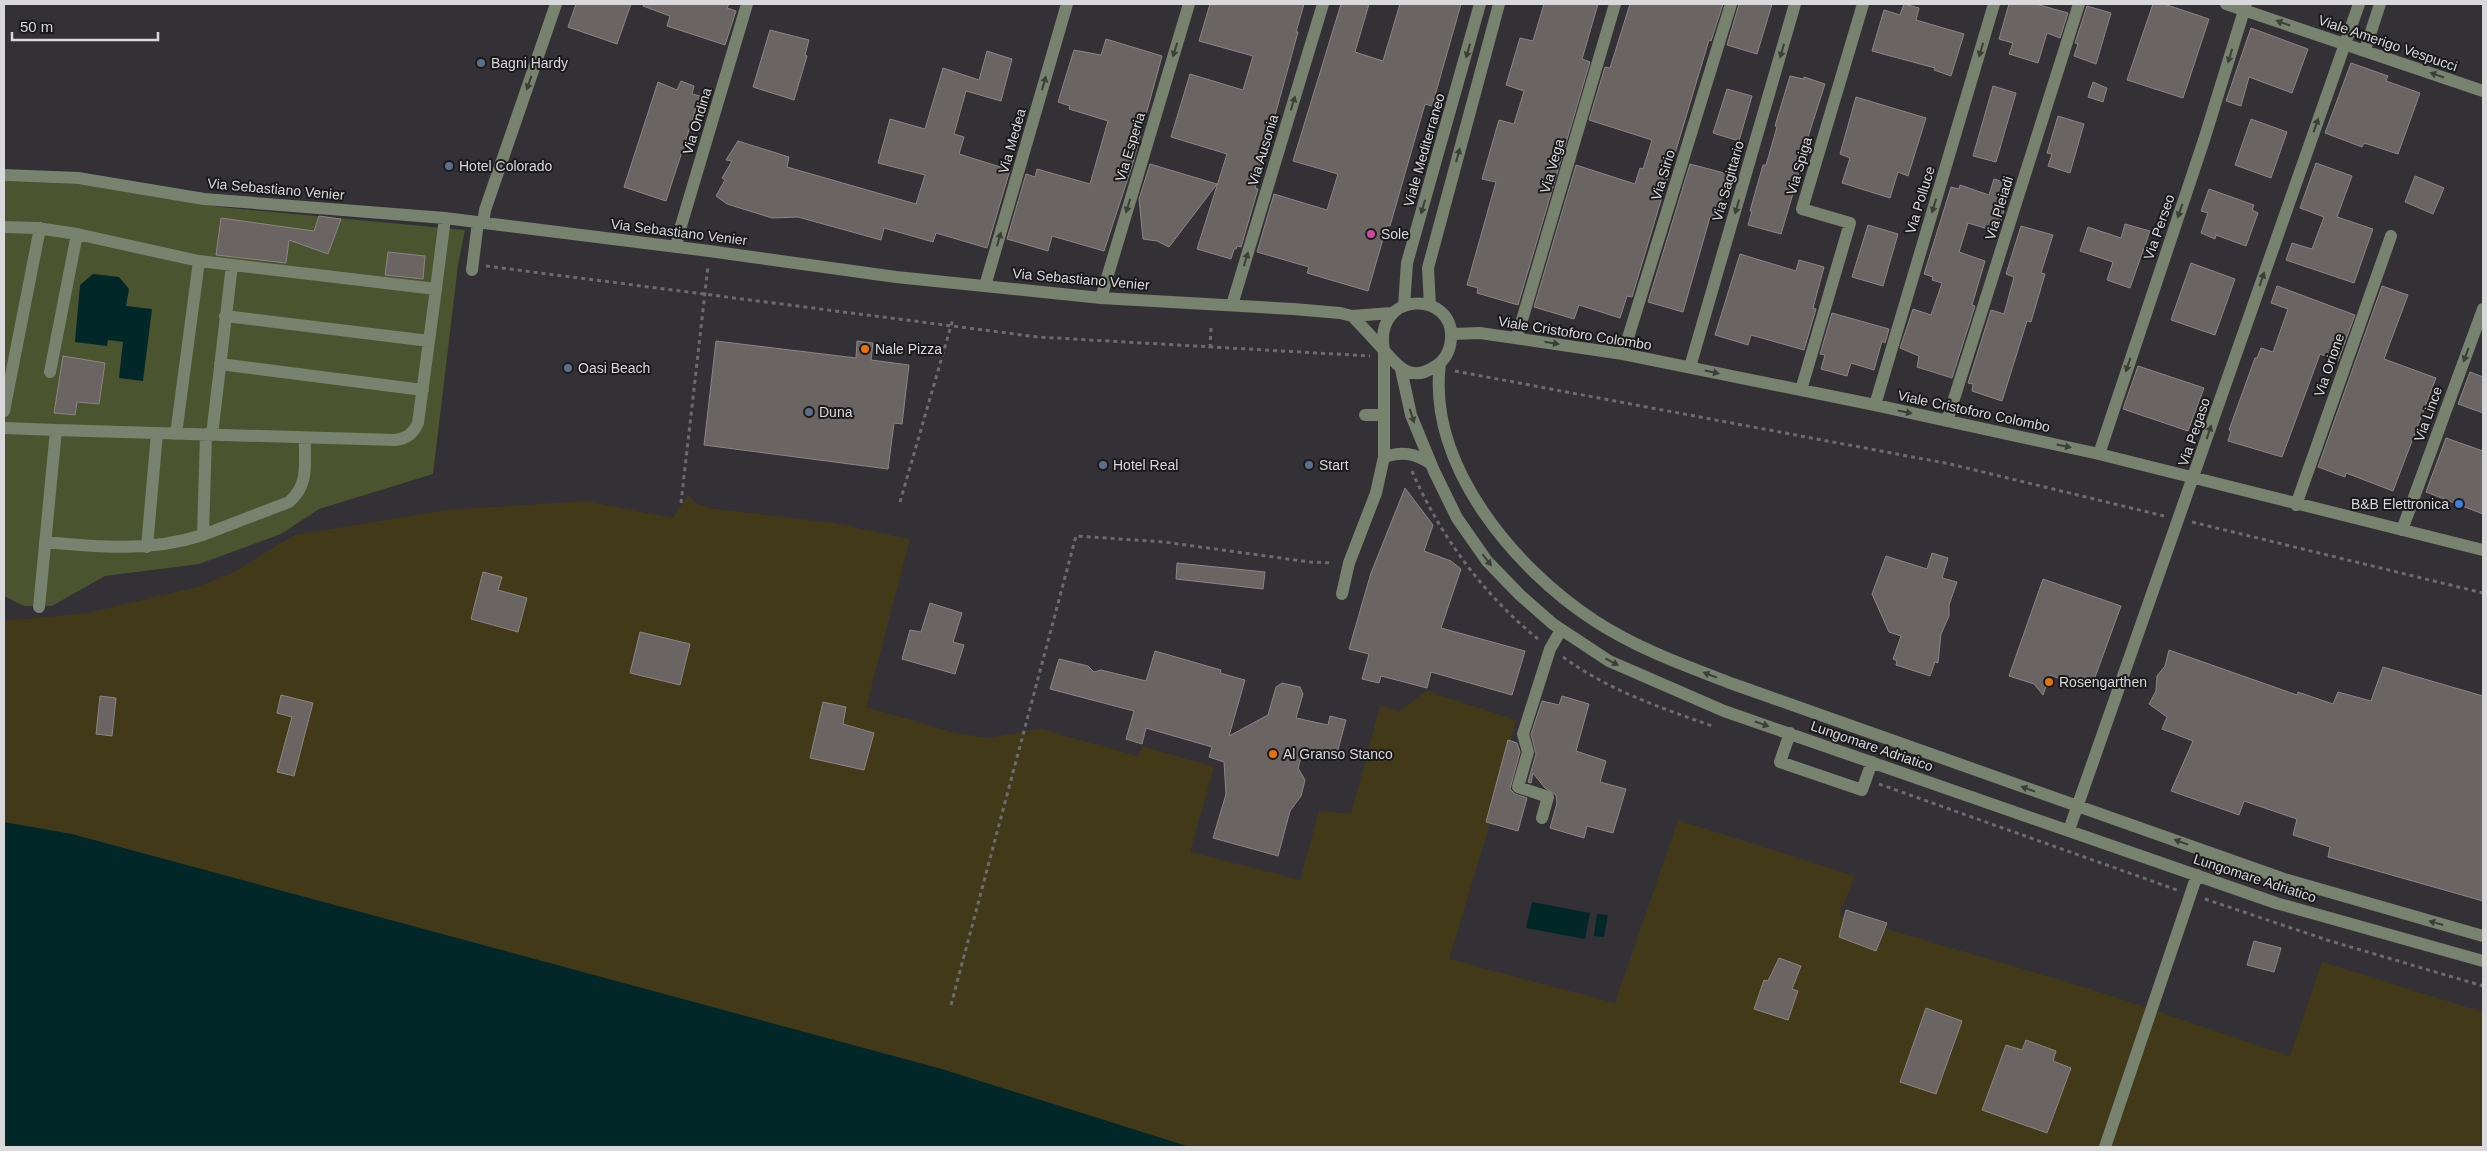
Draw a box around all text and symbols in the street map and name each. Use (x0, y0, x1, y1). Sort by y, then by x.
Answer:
scale bar (12, 10, 159, 42)
street label: Viale Amerigo Vespucci (2316, 12, 2460, 74)
text: 50 m (20, 18, 53, 35)
one-way arrow (2276, 18, 2291, 26)
one-way arrow (1171, 43, 1179, 58)
one-way arrow (1463, 43, 1471, 58)
one-way arrow (1777, 43, 1785, 58)
one-way arrow (1976, 43, 1984, 58)
one-way arrow (2225, 49, 2233, 64)
place label: Bagni Hardy (491, 55, 568, 71)
marker: Bagni Hardy (475, 57, 487, 69)
one-way arrow (2429, 71, 2444, 79)
one-way arrow (524, 76, 532, 91)
one-way arrow (1040, 76, 1048, 91)
street label: Via Ondina (679, 85, 715, 156)
street label: Viale Mediterraneo (1400, 91, 1448, 209)
one-way arrow (1290, 95, 1298, 110)
street label: Via Medea (995, 107, 1029, 175)
street label: Via Esperia (1112, 110, 1148, 183)
street label: Via Ausonia (1245, 112, 1281, 188)
one-way arrow (2313, 118, 2320, 133)
street label: Via Spiga (1783, 135, 1815, 197)
street label: Via Vega (1537, 137, 1567, 195)
street label: Via Sagittario (1709, 139, 1747, 223)
one-way arrow (1455, 148, 1463, 163)
street label: Via Sirio (1648, 148, 1678, 202)
place label: Hotel Colorado (459, 158, 553, 174)
marker: Hotel Colorado (443, 160, 455, 172)
street label: Via Polluce (1902, 164, 1938, 236)
street label: Via Pleiadi (1982, 174, 2016, 242)
street label: Via Sebastiano Venier (207, 175, 346, 203)
street label: Via Perseo (2140, 192, 2178, 262)
one-way arrow (1124, 199, 1132, 214)
one-way arrow (1419, 199, 1427, 215)
one-way arrow (1732, 199, 1740, 214)
one-way arrow (1930, 199, 1938, 214)
one-way arrow (2176, 203, 2183, 218)
street label: Via Sebastiano Venier (610, 216, 749, 248)
place label: Sole (1381, 226, 1409, 242)
marker: Sole (1365, 228, 1377, 240)
one-way arrow (995, 232, 1003, 247)
one-way arrow (1243, 251, 1251, 266)
street label: Via Sebastiano Venier (1012, 265, 1151, 293)
one-way arrow (2259, 271, 2266, 286)
street label: Viale Cristoforo Colombo (1497, 313, 1653, 353)
street label: Via Orione (2311, 331, 2347, 399)
one-way arrow (1544, 339, 1560, 347)
place label: Nale Pizza (875, 341, 942, 357)
marker: Nale Pizza (859, 343, 871, 355)
one-way arrow (2462, 347, 2469, 362)
one-way arrow (2124, 357, 2132, 372)
place label: Oasi Beach (578, 360, 650, 376)
marker: Oasi Beach (562, 362, 574, 374)
one-way arrow (1704, 368, 1720, 376)
street label: Via Lince (2411, 384, 2445, 444)
street label: Viale Cristoforo Colombo (1896, 387, 2052, 435)
street label: Via Pegaso (2175, 395, 2213, 468)
place label: Duna (819, 404, 853, 420)
marker: Duna (803, 406, 815, 418)
one-way arrow (1898, 408, 1913, 416)
one-way arrow (1408, 409, 1416, 424)
one-way arrow (2206, 425, 2213, 440)
one-way arrow (2056, 443, 2072, 451)
place label: Hotel Real (1113, 457, 1178, 473)
place label: Start (1319, 457, 1349, 473)
marker: Hotel Real (1097, 459, 1109, 471)
marker: Start (1303, 459, 1315, 471)
place label: B&B Elettronica (2351, 496, 2449, 512)
marker: B&B Elettronica (2453, 498, 2465, 510)
one-way arrow (1481, 553, 1492, 566)
one-way arrow (1604, 658, 1619, 666)
one-way arrow (1703, 671, 1717, 679)
place label: Rosengarthen (2059, 674, 2147, 690)
marker: Rosengarthen (2043, 676, 2055, 688)
street label: Lungomare Adriatico (1809, 718, 1936, 775)
one-way arrow (1754, 721, 1769, 728)
place label: Al Granso Stanco (1283, 746, 1393, 762)
marker: Al Granso Stanco (1267, 748, 1279, 760)
one-way arrow (2020, 785, 2035, 793)
one-way arrow (2174, 838, 2189, 845)
street label: Lungomare Adriatico (2191, 851, 2319, 906)
one-way arrow (2429, 918, 2444, 926)

